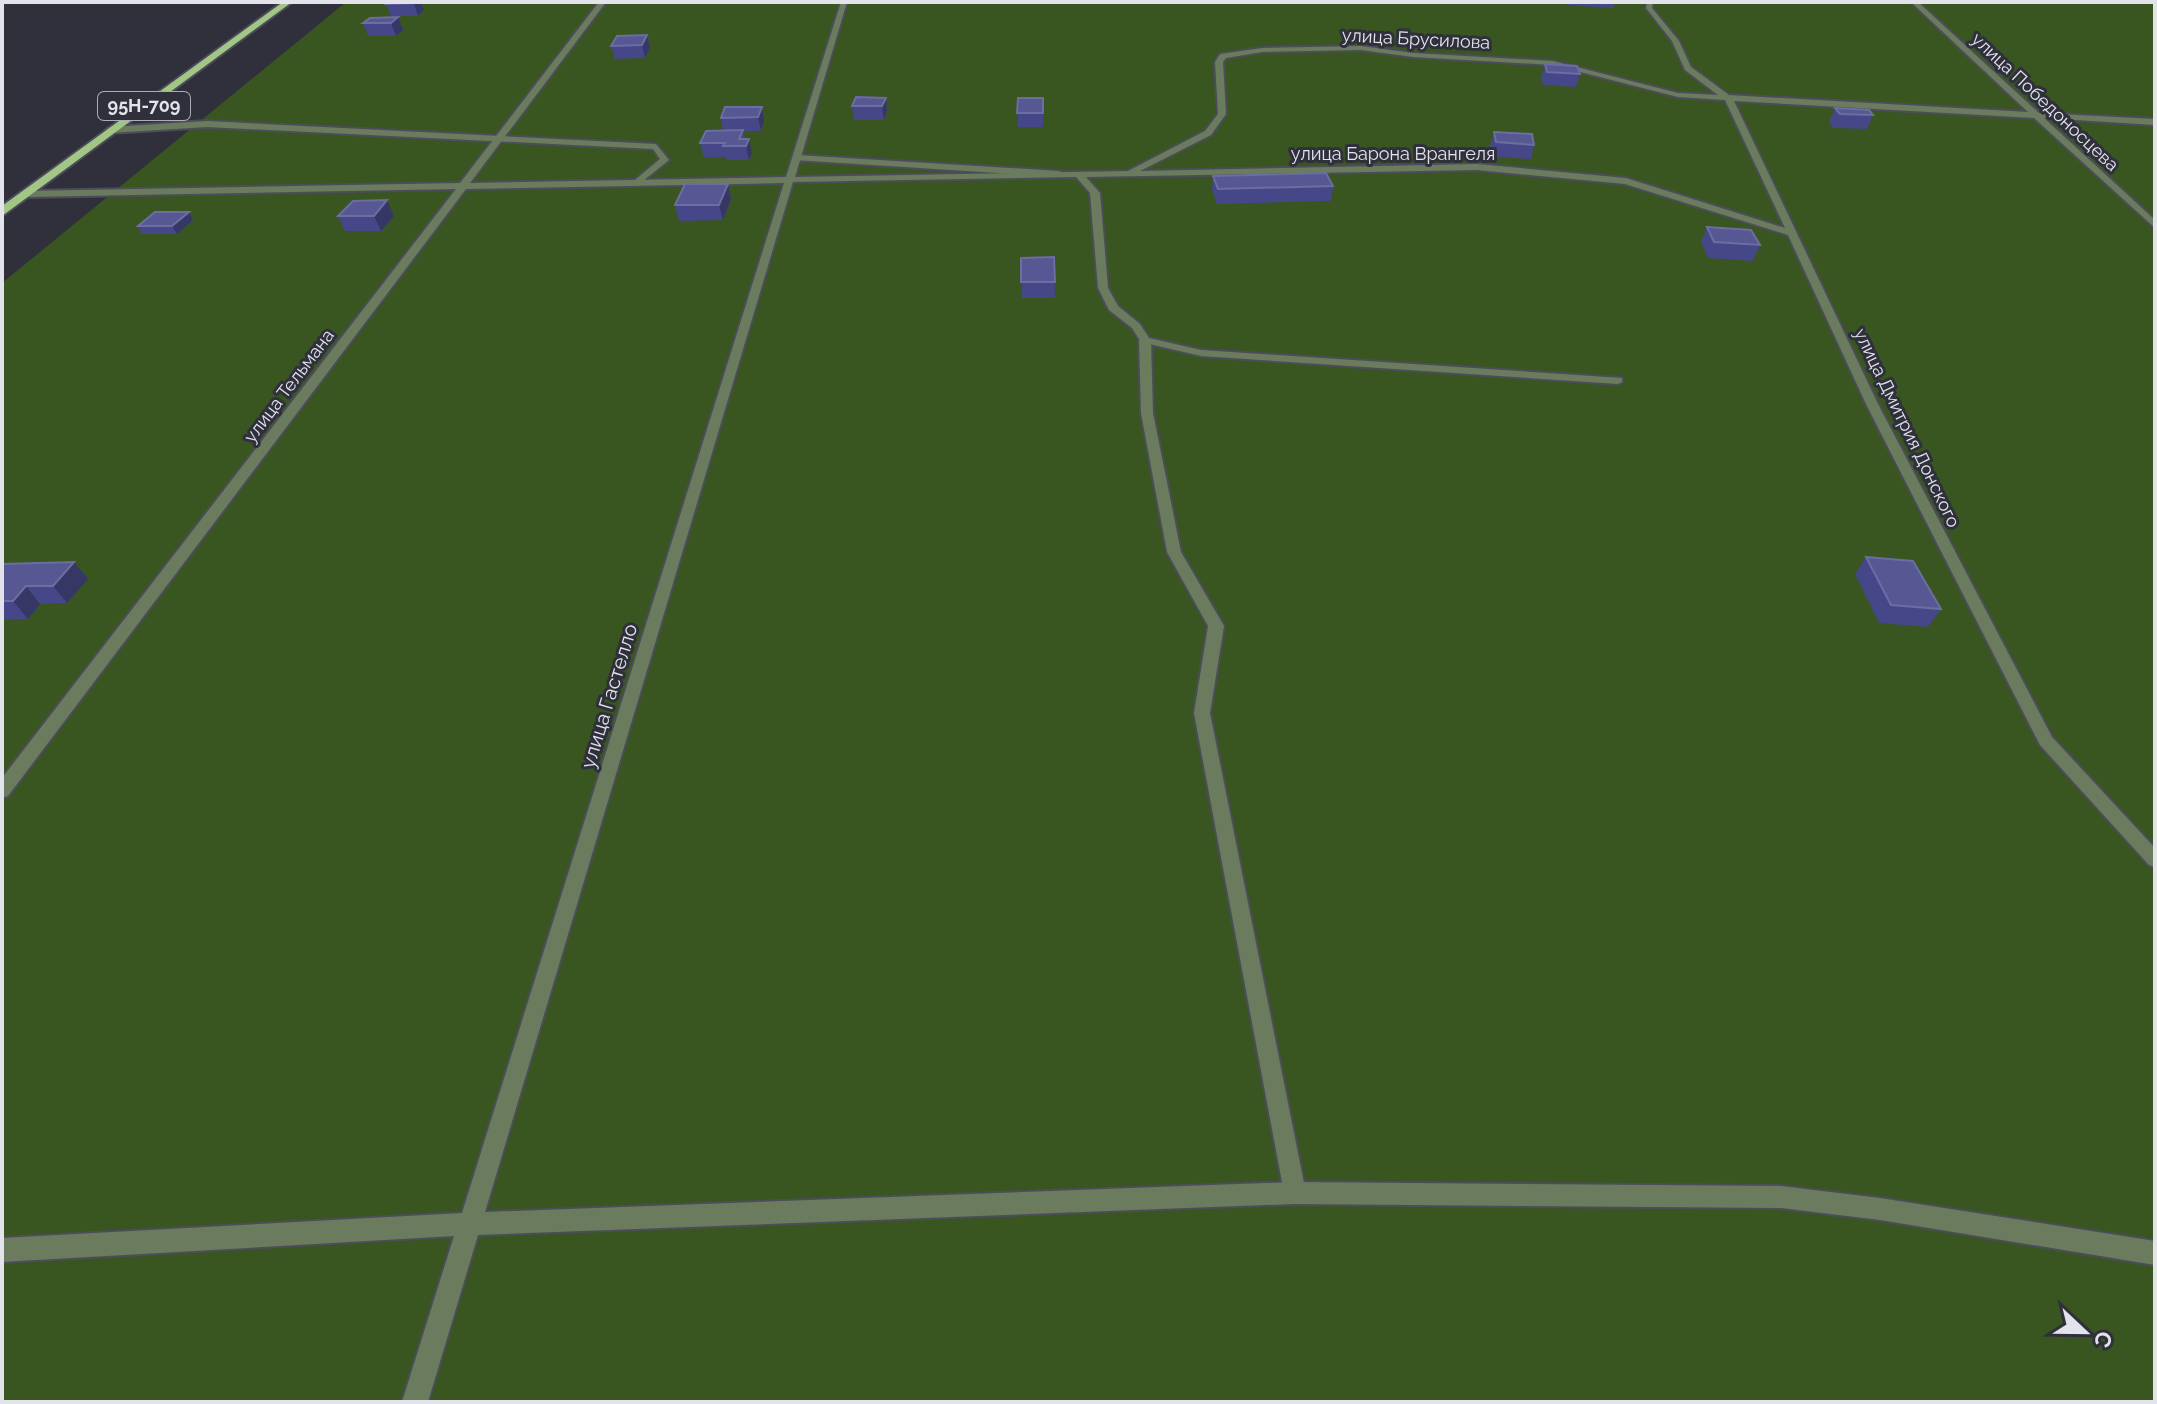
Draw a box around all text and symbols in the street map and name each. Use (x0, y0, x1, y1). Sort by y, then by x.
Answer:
street label: улица Брусилова (1341, 24, 1491, 53)
street label: улица Победоносцева (1968, 28, 2123, 175)
road number: 95Н-709 (98, 92, 190, 120)
street label: улица Барона Врангеля (1291, 143, 1495, 164)
street label: улица Тельмана (239, 325, 338, 446)
street label: улица Дмитрия Донского (1850, 325, 1965, 531)
street label: улица Гастелло (576, 621, 642, 771)
north arrow (2045, 1292, 2125, 1372)
text: С (2089, 1328, 2118, 1351)

